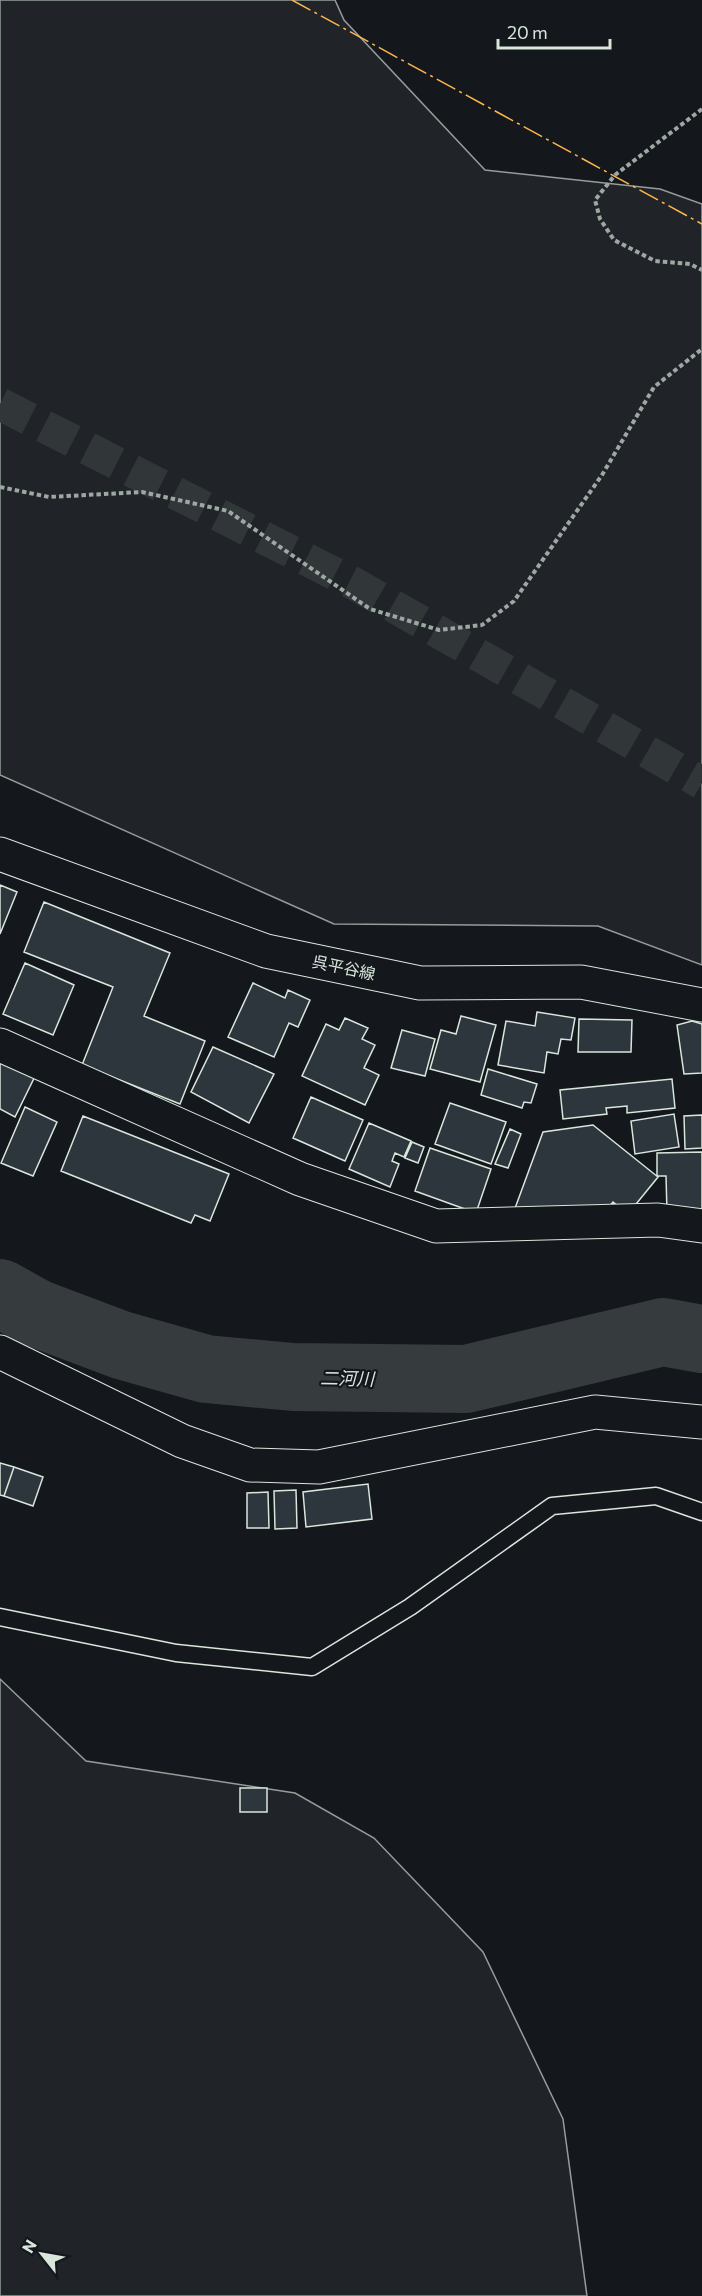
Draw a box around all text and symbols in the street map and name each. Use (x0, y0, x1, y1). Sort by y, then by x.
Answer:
scale bar (498, 12, 610, 50)
text: 20 m (507, 21, 548, 43)
street label: 呉平谷線 (311, 951, 377, 983)
water label: 二河川 (320, 1367, 376, 1390)
north arrow (12, 2224, 72, 2284)
text: N (17, 2236, 40, 2256)

